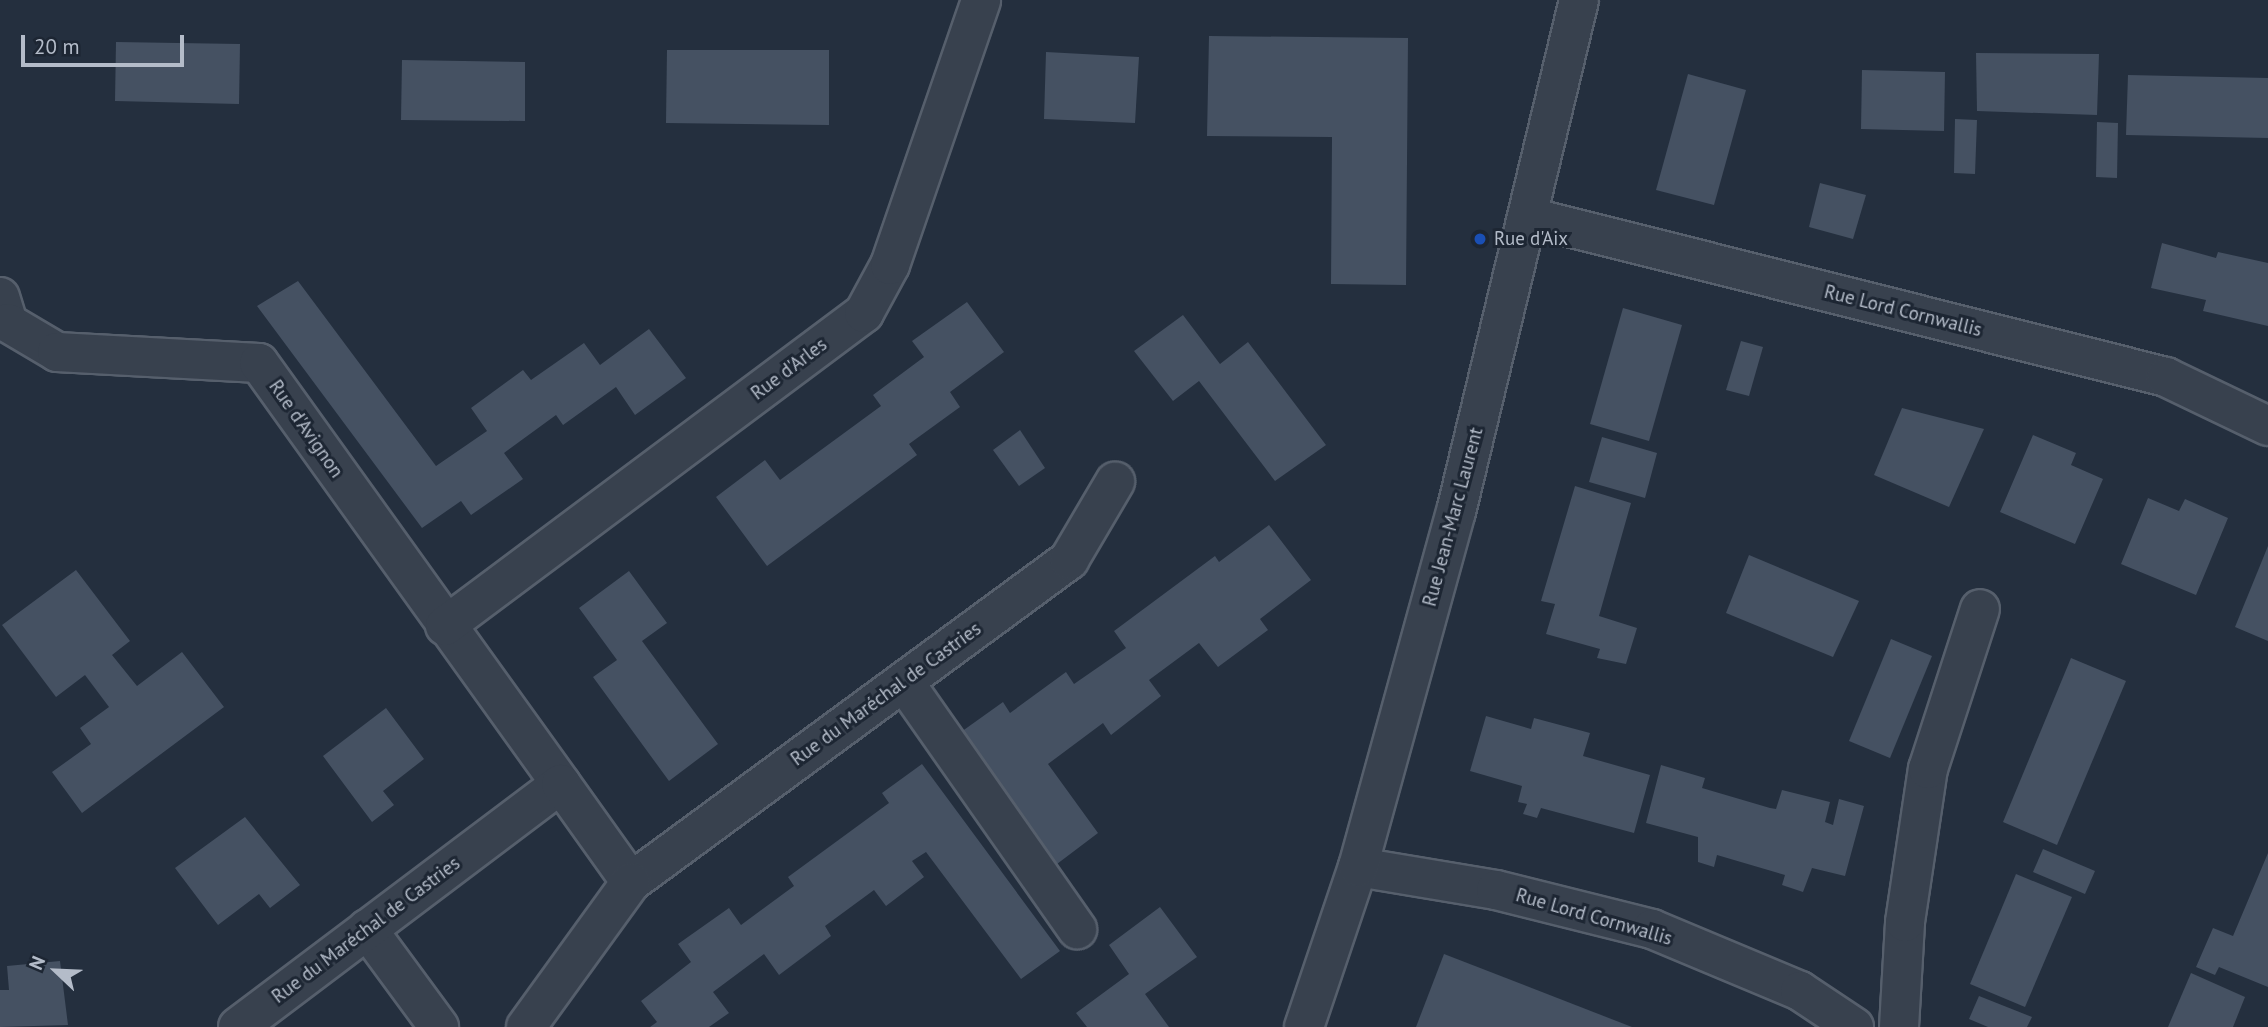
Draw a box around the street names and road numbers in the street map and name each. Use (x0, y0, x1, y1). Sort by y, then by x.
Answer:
street label: Rue Lord Cornwallis (1822, 280, 1984, 342)
street label: Rue d'Arles (747, 333, 831, 405)
street label: Rue d'Avignon (264, 376, 348, 482)
street label: Rue Jean-Marc Laurent (1418, 425, 1488, 609)
street label: Rue du Maréchal de Castries (786, 617, 986, 771)
street label: Rue du Maréchal de Castries (267, 852, 465, 1008)
street label: Rue Lord Cornwallis (1513, 884, 1675, 950)

